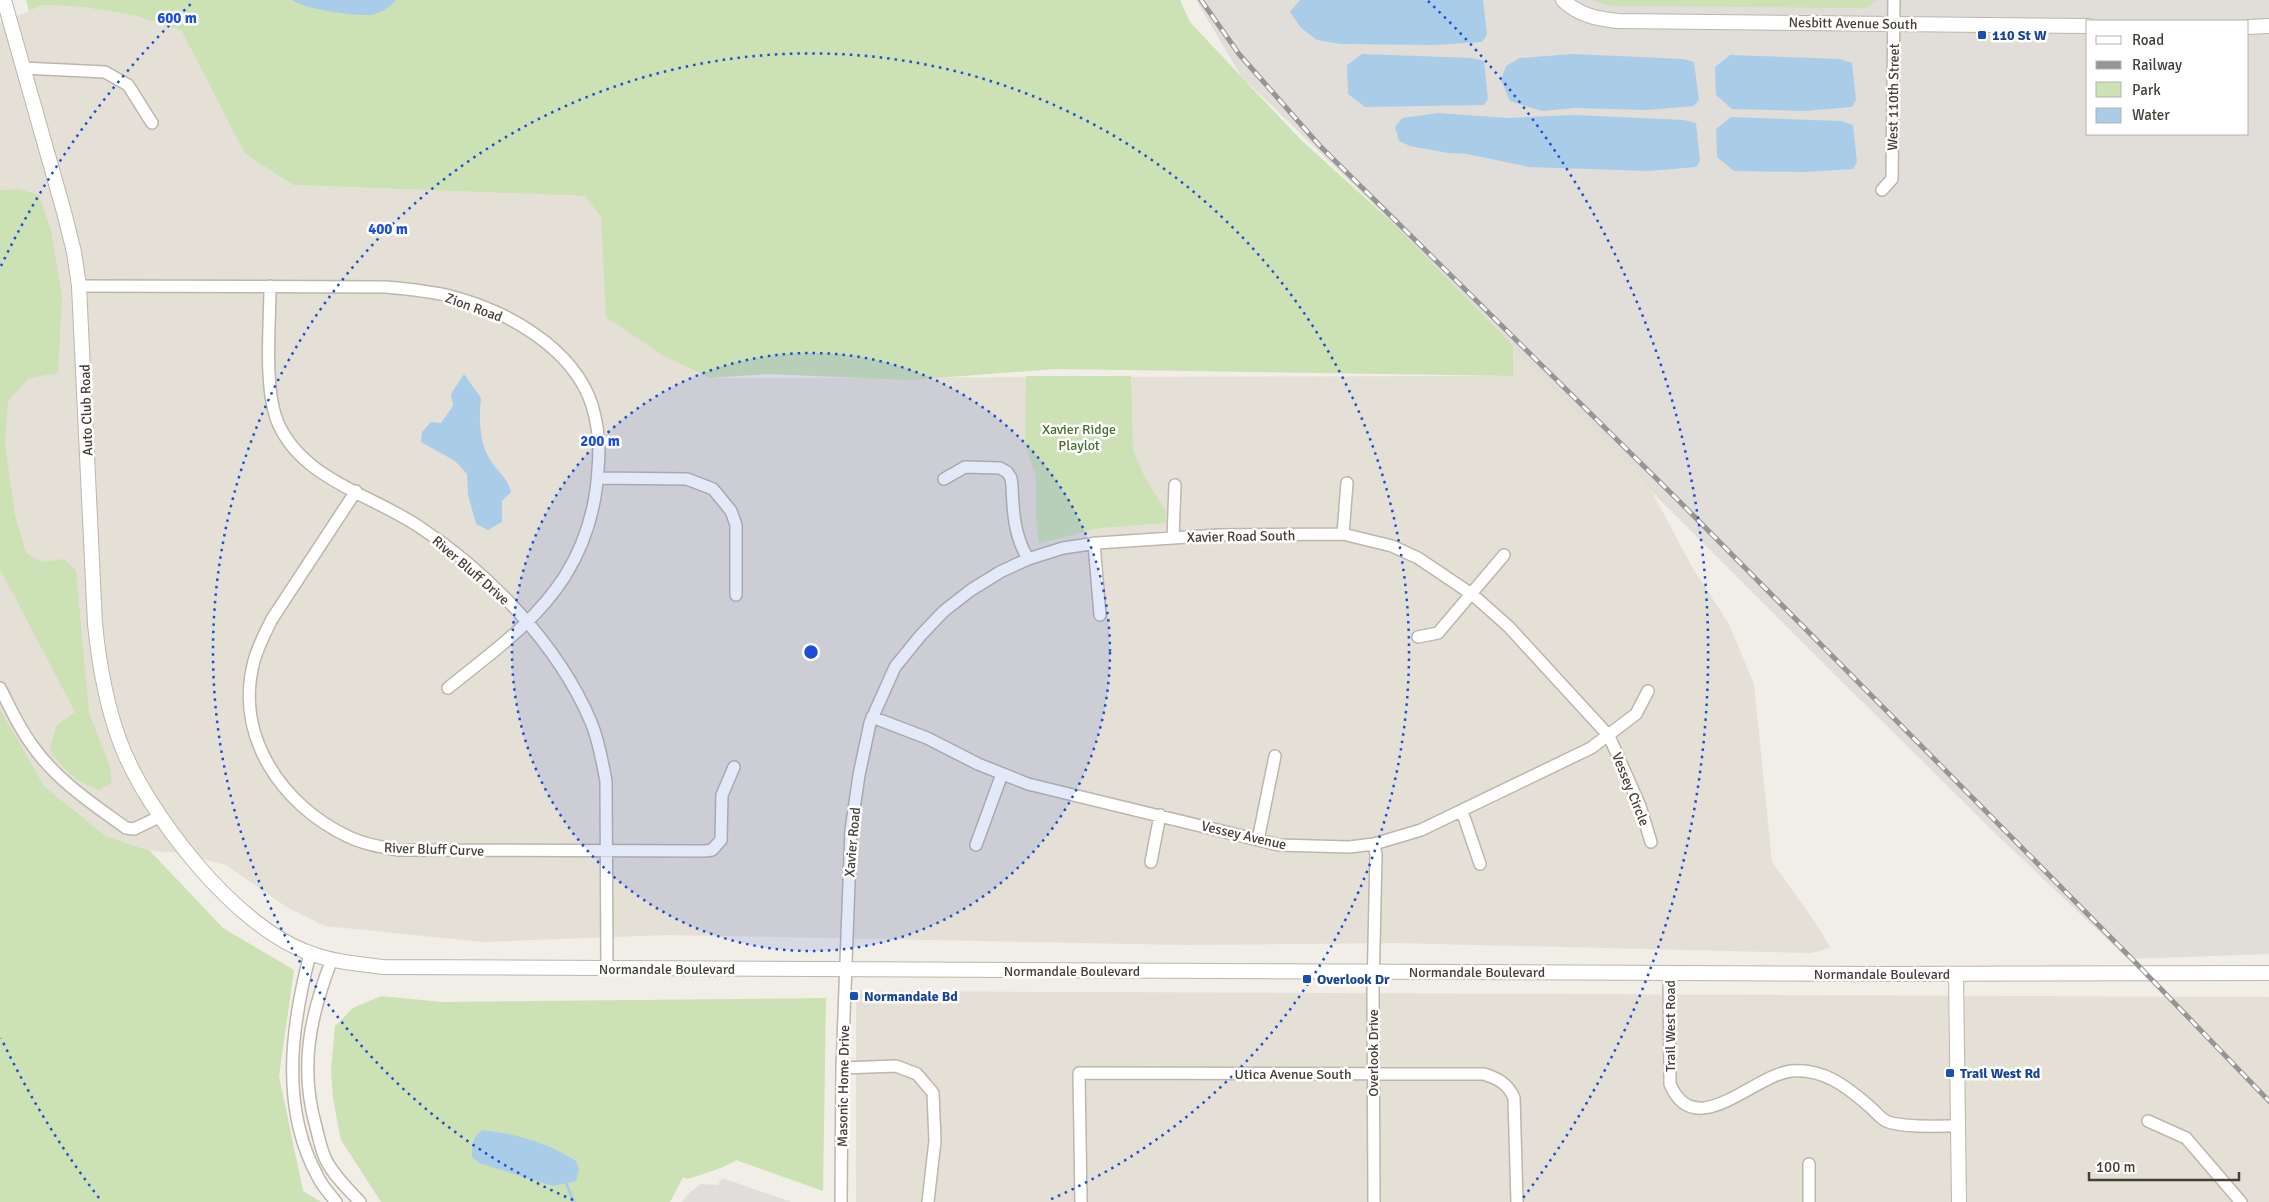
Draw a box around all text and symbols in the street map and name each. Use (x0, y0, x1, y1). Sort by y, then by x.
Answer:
text: 600 m (157, 9, 197, 27)
street label: Nesbitt Avenue South (1788, 14, 1918, 33)
legend (2086, 20, 2249, 135)
place label: 110 St W (1992, 27, 2047, 44)
marker: 110 St W (1976, 29, 1988, 41)
text: Road (2132, 31, 2164, 49)
street label: West 110th Street (1884, 43, 1903, 151)
text: Railway (2132, 56, 2182, 74)
text: Park (2132, 81, 2161, 99)
text: Water (2132, 106, 2170, 124)
text: 400 m (368, 220, 408, 238)
street label: Zion Road (443, 289, 505, 326)
street label: Auto Club Road (76, 364, 97, 456)
park label: Xavier Ridge Playlot (1042, 421, 1116, 454)
text: 200 m (580, 432, 620, 450)
street label: Xavier Road South (1187, 527, 1295, 546)
street label: River Bluff Drive (429, 532, 513, 609)
centre of rings (802, 643, 820, 661)
street label: Vessey Circle (1608, 750, 1653, 828)
street label: Xavier Road (841, 806, 864, 878)
street label: Vessey Avenue (1200, 817, 1288, 854)
street label: River Bluff Curve (384, 839, 484, 860)
street label: Normandale Boulevard (599, 961, 735, 978)
street label: Normandale Boulevard (1004, 963, 1140, 980)
street label: Normandale Boulevard (1409, 964, 1545, 981)
street label: Normandale Boulevard (1814, 966, 1950, 983)
place label: Overlook Dr (1317, 971, 1390, 988)
marker: Overlook Dr (1301, 973, 1313, 985)
street label: Trail West Road (1662, 980, 1679, 1072)
place label: Normandale Bd (864, 988, 958, 1005)
marker: Normandale Bd (848, 990, 860, 1002)
street label: Overlook Drive (1365, 1009, 1382, 1097)
street label: Masonic Home Drive (834, 1025, 853, 1147)
place label: Trail West Rd (1960, 1065, 2041, 1082)
street label: Utica Avenue South (1234, 1066, 1352, 1083)
marker: Trail West Rd (1944, 1067, 1956, 1079)
scale bar (2089, 1150, 2239, 1182)
text: 100 m (2096, 1158, 2136, 1176)

